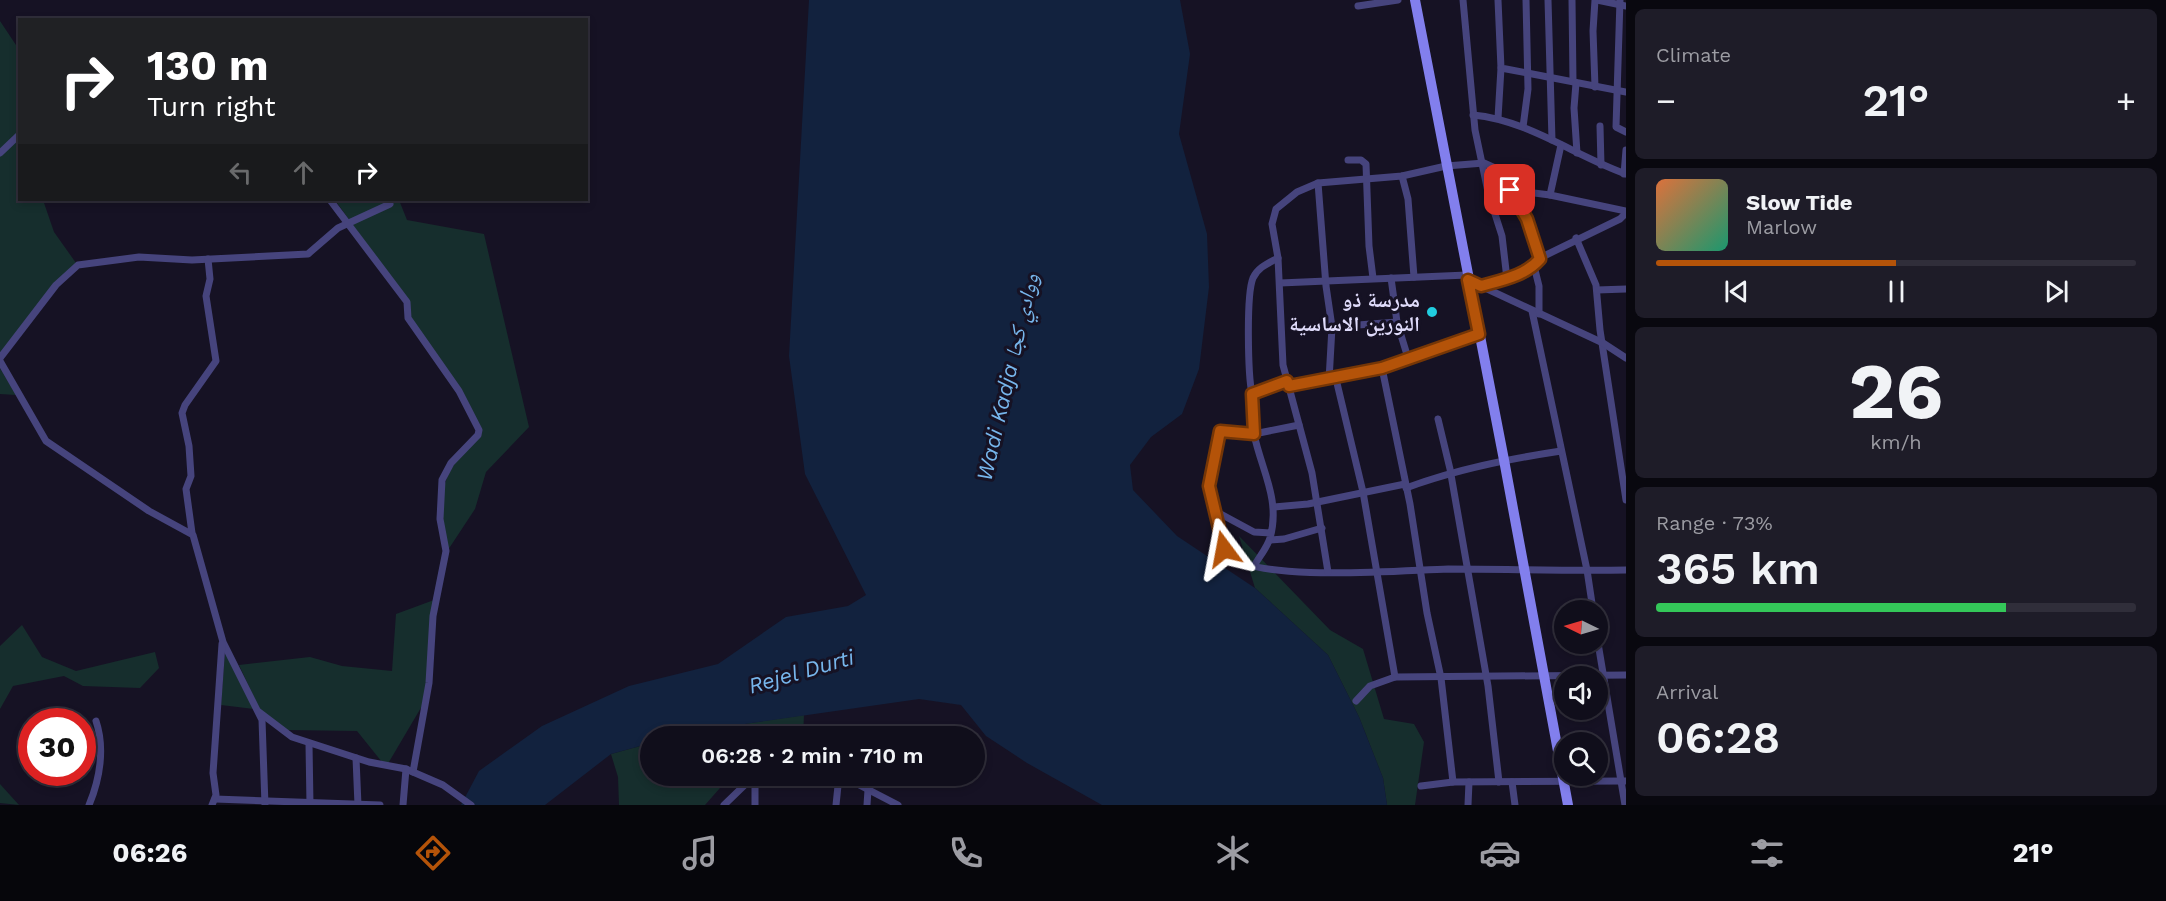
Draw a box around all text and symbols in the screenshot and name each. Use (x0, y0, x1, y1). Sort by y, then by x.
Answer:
text: 130 m (147, 41, 269, 90)
icon: right (48, 42, 126, 120)
text: Climate (1656, 43, 1731, 67)
text: 21° (1862, 74, 1930, 127)
text: − (1656, 81, 1676, 120)
text: + (2116, 81, 2136, 120)
text: Turn right (147, 91, 276, 123)
icon: left (224, 156, 257, 189)
icon: ahead (287, 156, 320, 189)
icon: right (350, 156, 383, 189)
pin (1484, 164, 1535, 215)
icon: arrive (1493, 173, 1526, 206)
text: Slow Tide (1746, 190, 1853, 215)
text: Marlow (1746, 215, 1817, 239)
water label: Wadi Kadja ووادي كجا (971, 271, 1048, 484)
icon: previous (1720, 275, 1753, 308)
icon: pause (1880, 275, 1913, 308)
icon: next (2040, 275, 2073, 308)
place label: مدرسة ذو النورين الاساسية (1289, 287, 1420, 337)
marker: مدرسة ذو النورين الاساسية (1425, 305, 1439, 319)
text: 26 (1849, 345, 1943, 437)
text: km/h (1870, 430, 1922, 454)
text: Range · 73% (1656, 511, 1773, 535)
position arrow (1192, 517, 1256, 581)
text: 365 km (1656, 542, 1820, 595)
north arrow (1554, 600, 1608, 654)
map controls (1554, 600, 1608, 786)
water label: Rejel Durti (745, 644, 858, 698)
button: sound (1554, 666, 1608, 720)
text: Arrival (1656, 680, 1718, 704)
speed limit sign: 30 (18, 708, 96, 786)
text: 06:28 (1656, 711, 1780, 764)
button: search (1554, 732, 1608, 786)
text: 06:28 · 2 min · 710 m (701, 743, 924, 768)
icon: directions (412, 832, 454, 874)
icon: music (679, 832, 721, 874)
icon: phone (945, 832, 987, 874)
icon: climate (1212, 832, 1254, 874)
icon: car (1479, 832, 1521, 874)
icon: filters (1746, 832, 1788, 874)
text: 06:26 (112, 837, 187, 869)
text: 21° (2012, 837, 2054, 869)

